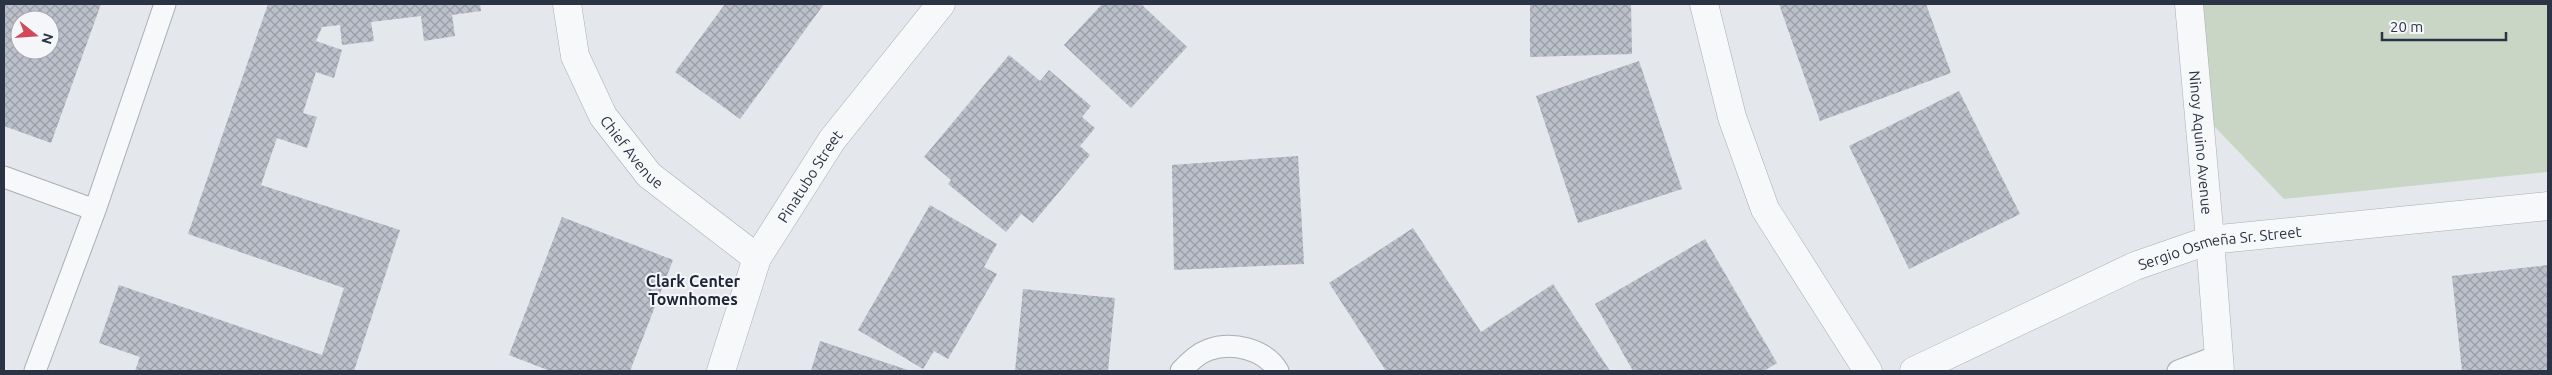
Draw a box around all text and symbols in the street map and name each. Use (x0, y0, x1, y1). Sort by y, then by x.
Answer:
north arrow (10, 10, 60, 60)
scale bar (2382, 10, 2506, 42)
text: 20 m (2390, 18, 2423, 35)
text: N (38, 31, 57, 46)
street label: Ninoy Aquino Avenue (2186, 70, 2216, 215)
street label: Chief Avenue (597, 112, 667, 192)
street label: Pinatubo Street (774, 126, 845, 225)
street label: Sergio Osmeña Sr. Street (2136, 222, 2302, 273)
district label: Clark Center Townhomes (646, 272, 741, 308)

